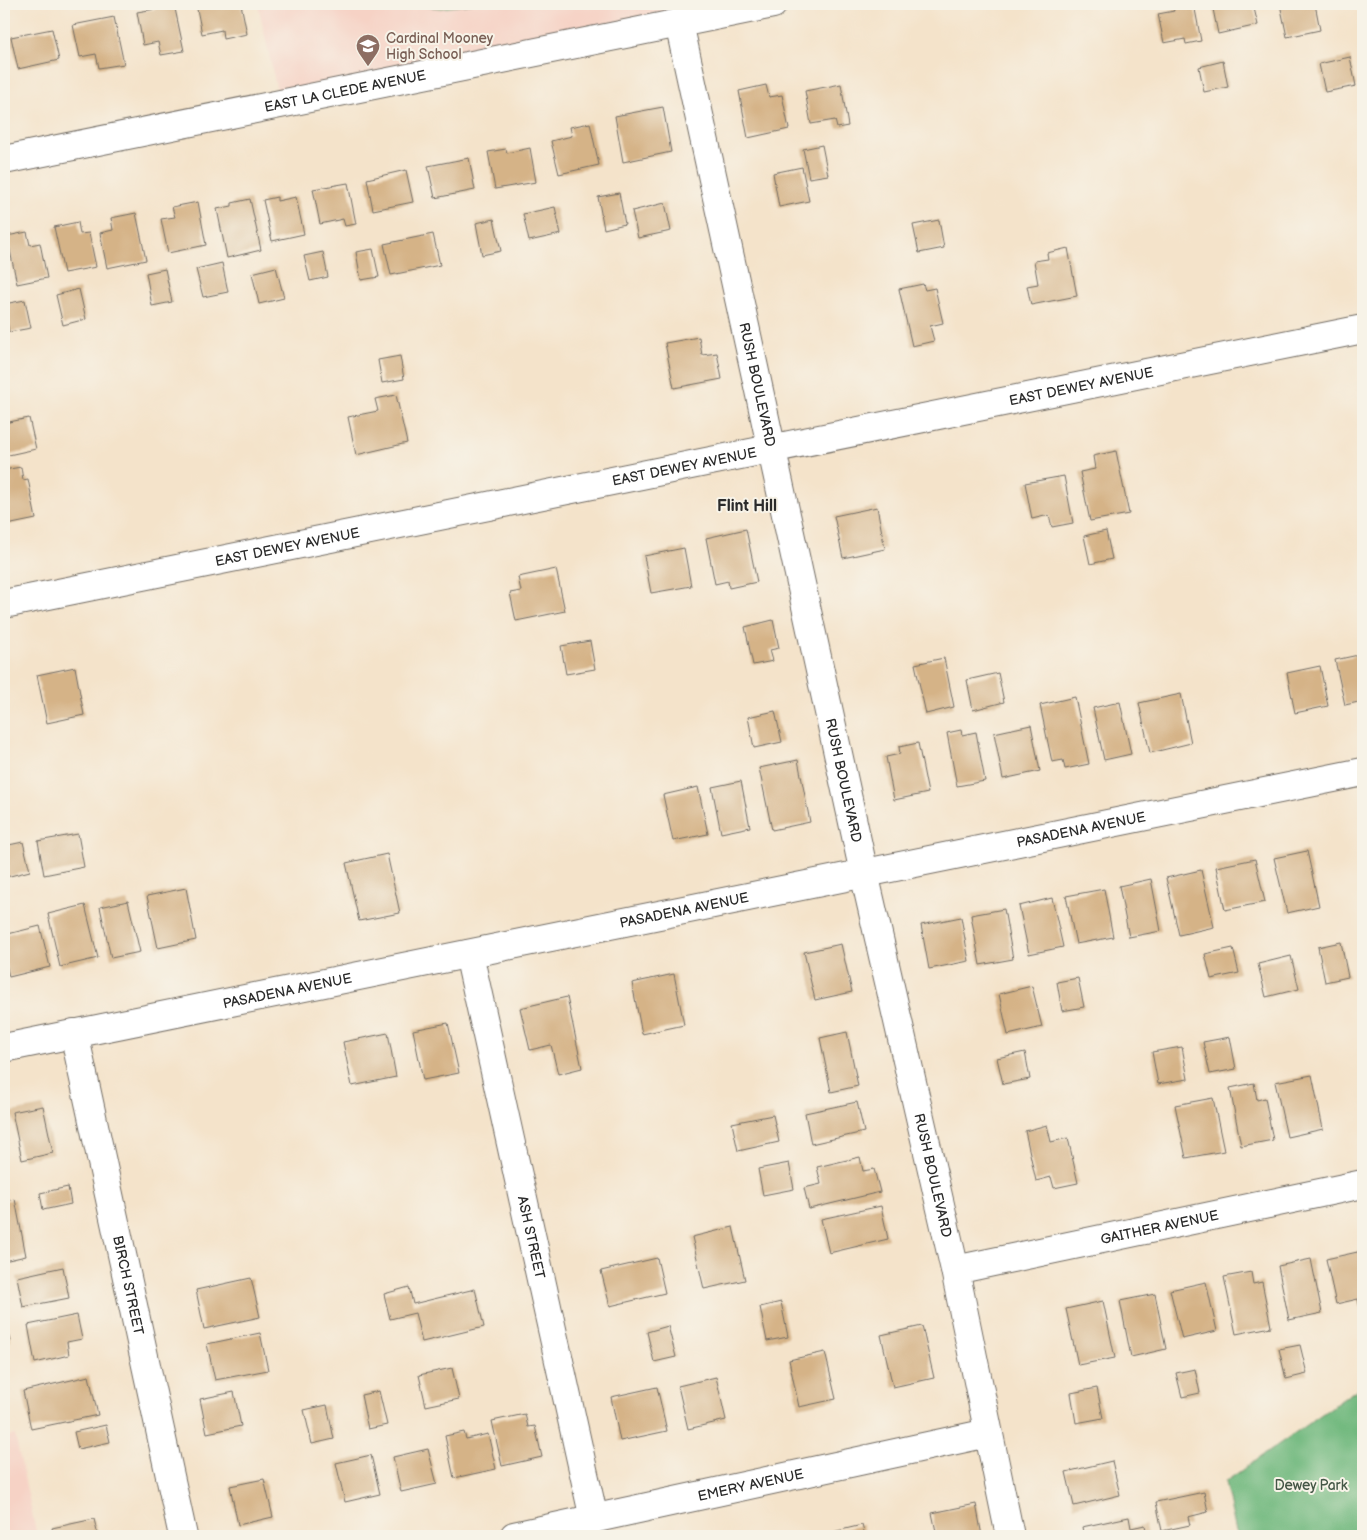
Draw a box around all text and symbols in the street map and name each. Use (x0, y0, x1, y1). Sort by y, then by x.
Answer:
place label: Cardinal Mooney High School (386, 30, 494, 63)
school or university icon: Cardinal Mooney High School (355, 33, 381, 67)
street label: EAST LA CLEDE AVENUE (263, 66, 427, 115)
street label: RUSH BOULEVARD (736, 321, 779, 448)
street label: EAST DEWEY AVENUE (1007, 363, 1155, 409)
street label: EAST DEWEY AVENUE (611, 443, 758, 489)
district label: Flint Hill (717, 497, 777, 516)
street label: EAST DEWEY AVENUE (214, 524, 361, 570)
street label: RUSH BOULEVARD (822, 717, 866, 844)
street label: PASADENA AVENUE (1015, 808, 1147, 851)
street label: PASADENA AVENUE (618, 888, 750, 931)
street label: PASADENA AVENUE (221, 969, 353, 1012)
street label: RUSH BOULEVARD (911, 1112, 956, 1239)
street label: ASH STREET (514, 1194, 549, 1281)
street label: GAITHER AVENUE (1099, 1206, 1220, 1248)
street label: BIRCH STREET (110, 1234, 148, 1337)
street label: EMERY AVENUE (696, 1465, 805, 1504)
park label: Dewey Park (1274, 1477, 1348, 1494)

